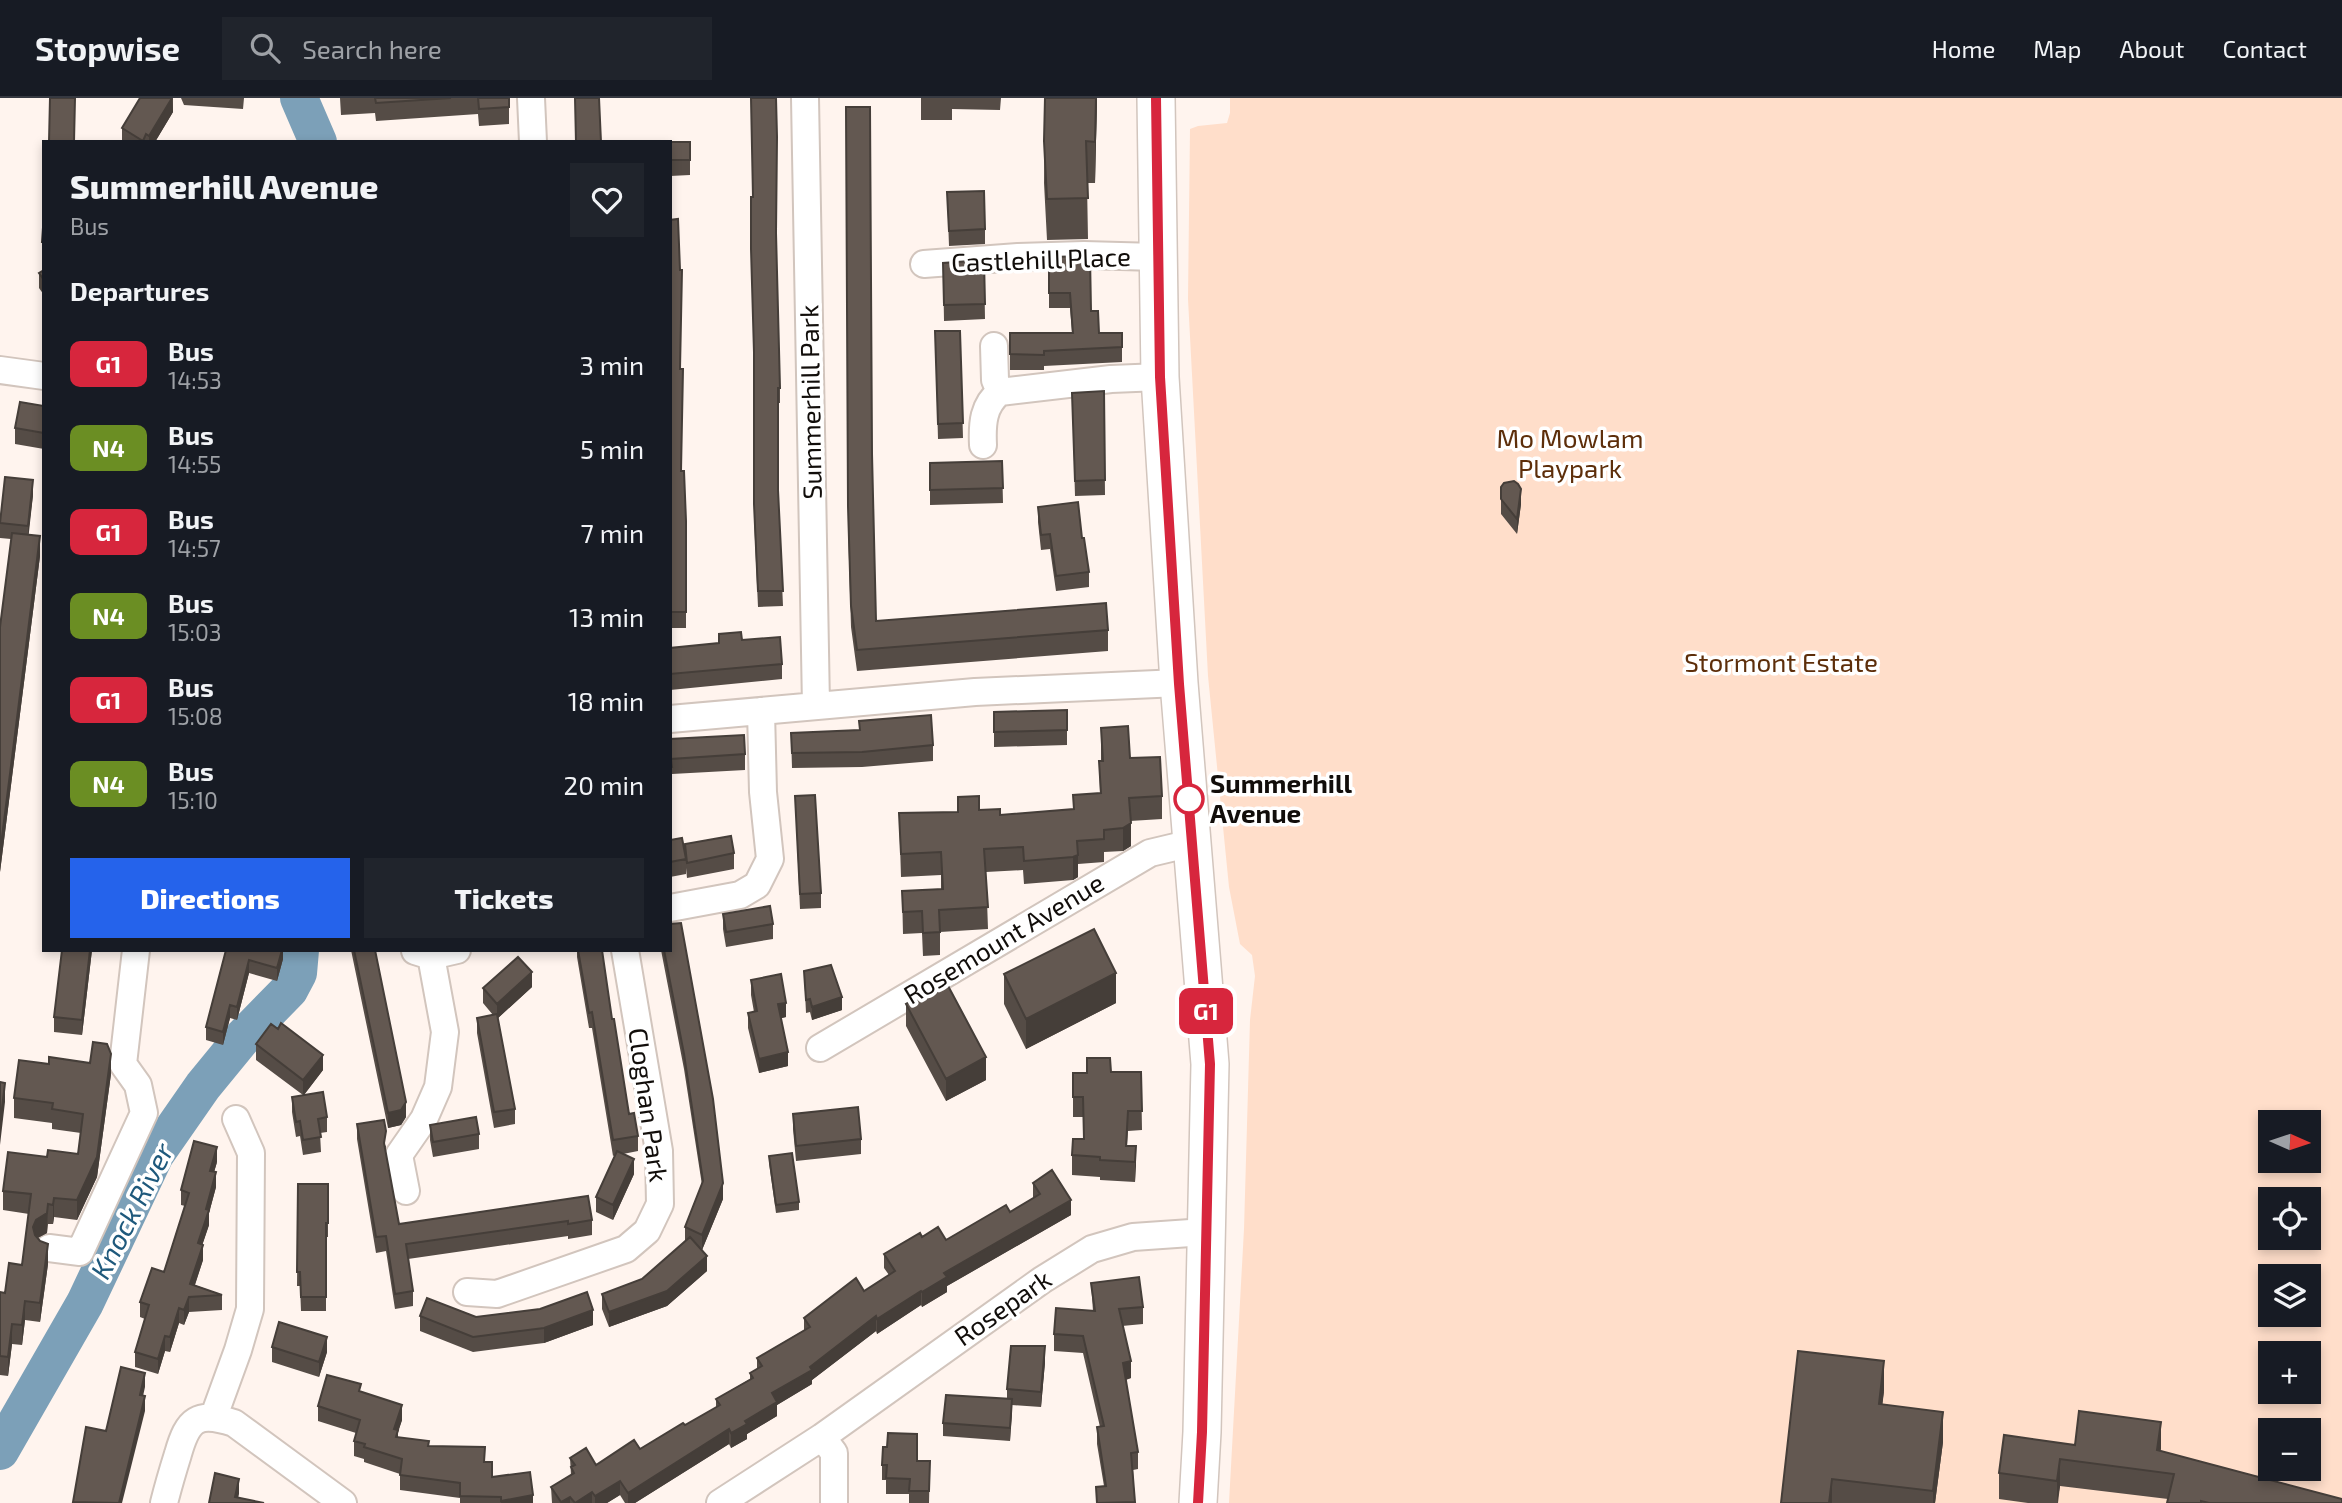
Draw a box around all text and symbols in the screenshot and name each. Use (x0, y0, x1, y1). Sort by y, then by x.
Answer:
search box (222, 17, 712, 80)
text: Stopwise (35, 28, 180, 68)
icon: search (246, 29, 284, 67)
text: Search here (302, 33, 442, 64)
text: Home (1932, 34, 1995, 63)
text: Map (2033, 34, 2081, 63)
text: About (2119, 34, 2185, 63)
text: Contact (2223, 34, 2307, 63)
button: heart (570, 163, 644, 237)
text: Summerhill Avenue (70, 166, 378, 206)
text: Bus (70, 212, 109, 240)
street label: Castlehill Place (951, 240, 1131, 277)
text: Departures (70, 275, 209, 306)
street label: Summerhill Park (792, 304, 827, 500)
text: Bus (168, 335, 214, 366)
text: G1 (96, 349, 121, 378)
text: 3 min (579, 349, 644, 380)
text: 14:53 (168, 366, 222, 394)
text: Bus (168, 419, 214, 450)
park label: Mo Mowlam Playpark (1496, 422, 1644, 483)
text: N4 (92, 433, 125, 462)
text: 5 min (580, 433, 644, 464)
text: 14:55 (168, 450, 221, 478)
text: Bus (168, 503, 214, 534)
text: G1 (96, 517, 121, 546)
text: 7 min (581, 517, 644, 548)
text: 14:57 (168, 534, 221, 562)
text: Bus (168, 587, 214, 618)
text: N4 (92, 601, 125, 630)
text: 13 min (569, 601, 644, 632)
text: 15:03 (168, 618, 222, 646)
park label: Stormont Estate (1684, 646, 1878, 677)
text: Bus (168, 671, 214, 702)
text: G1 (96, 685, 121, 714)
text: 18 min (568, 685, 644, 716)
text: 15:08 (168, 702, 223, 730)
text: Bus (168, 755, 214, 786)
place label: Summerhill Avenue (1210, 767, 1353, 828)
text: N4 (92, 769, 125, 798)
text: 20 min (564, 769, 644, 800)
marker: Summerhill Avenue (1174, 784, 1204, 814)
text: 15:10 (168, 786, 218, 814)
button: Directions (70, 858, 350, 938)
button: Tickets (364, 858, 644, 938)
street label: Rosemount Avenue (898, 866, 1109, 1010)
line badge: G1 (1174, 988, 1238, 1034)
text: G1 (1193, 996, 1219, 1025)
street label: Cloghan Park (623, 1026, 676, 1184)
north arrow (2258, 1110, 2320, 1172)
map controls (2258, 1110, 2321, 1481)
water label: Knock River (82, 1136, 180, 1284)
button: locate (2258, 1187, 2321, 1250)
street label: Rosepark (948, 1262, 1056, 1351)
button: layers (2258, 1264, 2321, 1327)
button: + (2258, 1341, 2321, 1404)
button: − (2258, 1418, 2321, 1481)

